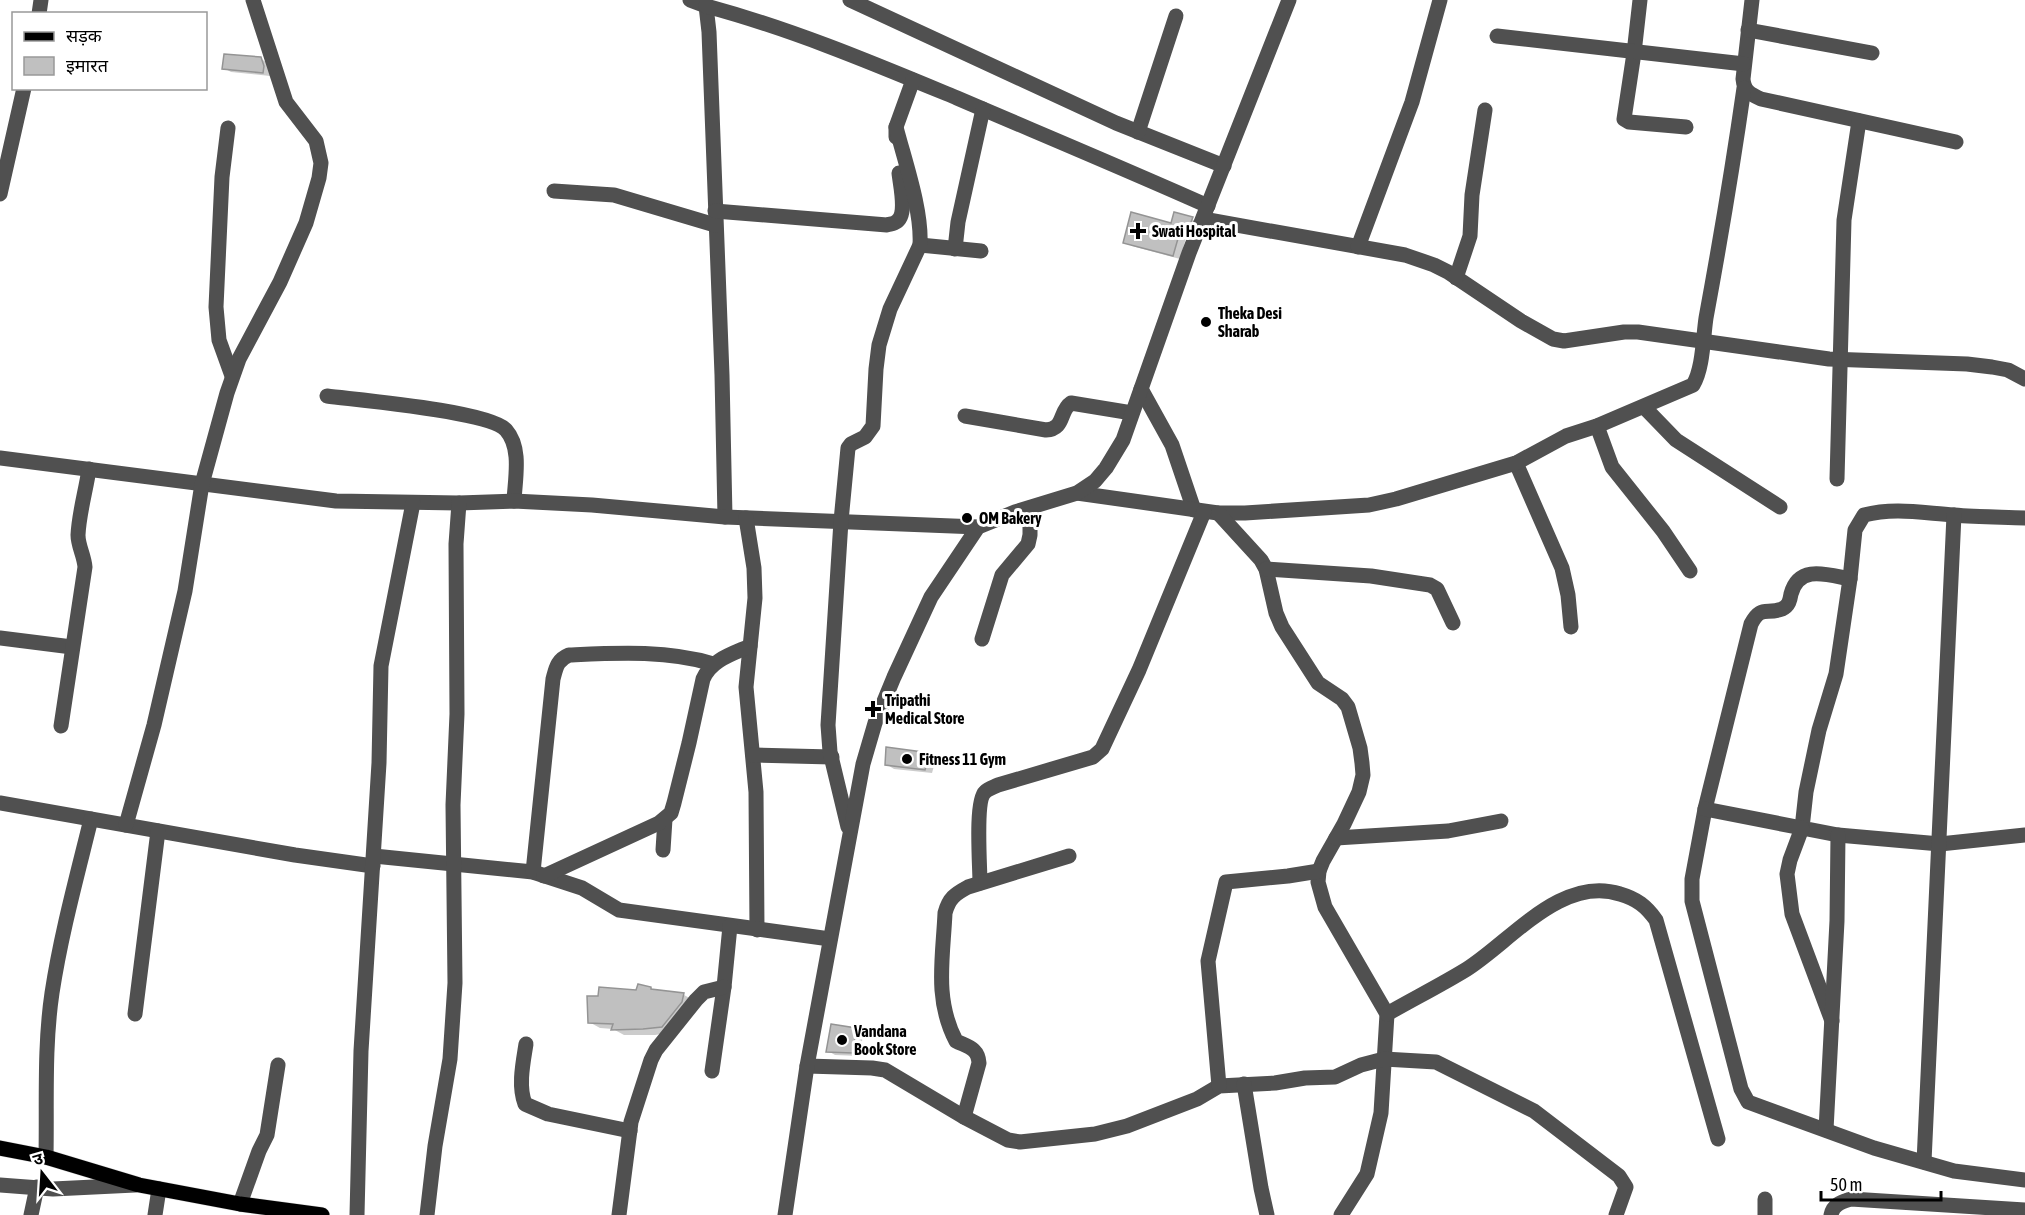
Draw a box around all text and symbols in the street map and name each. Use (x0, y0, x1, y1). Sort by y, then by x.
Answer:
legend (12, 12, 207, 90)
text: सड़क (66, 25, 103, 46)
text: इमारत (66, 55, 109, 76)
marker: Swati Hospital (1129, 222, 1147, 240)
place label: Swati Hospital (1152, 222, 1237, 240)
place label: Theka Desi Sharab (1218, 304, 1282, 340)
marker: Theka Desi Sharab (1199, 315, 1213, 329)
place label: OM Bakery (979, 509, 1042, 527)
marker: OM Bakery (960, 511, 974, 525)
place label: Tripathi Medical Store (885, 691, 965, 727)
marker: Tripathi Medical Store (866, 702, 880, 716)
place label: Fitness 11 Gym (919, 750, 1006, 768)
marker: Fitness 11 Gym (900, 752, 914, 766)
place label: Vandana Book Store (853, 1022, 917, 1058)
marker: Vandana Book Store (835, 1033, 849, 1047)
north arrow (12, 1143, 72, 1203)
text: उ (31, 1148, 45, 1169)
scale bar (1821, 1164, 1941, 1202)
text: 50 m (1830, 1174, 1862, 1195)

